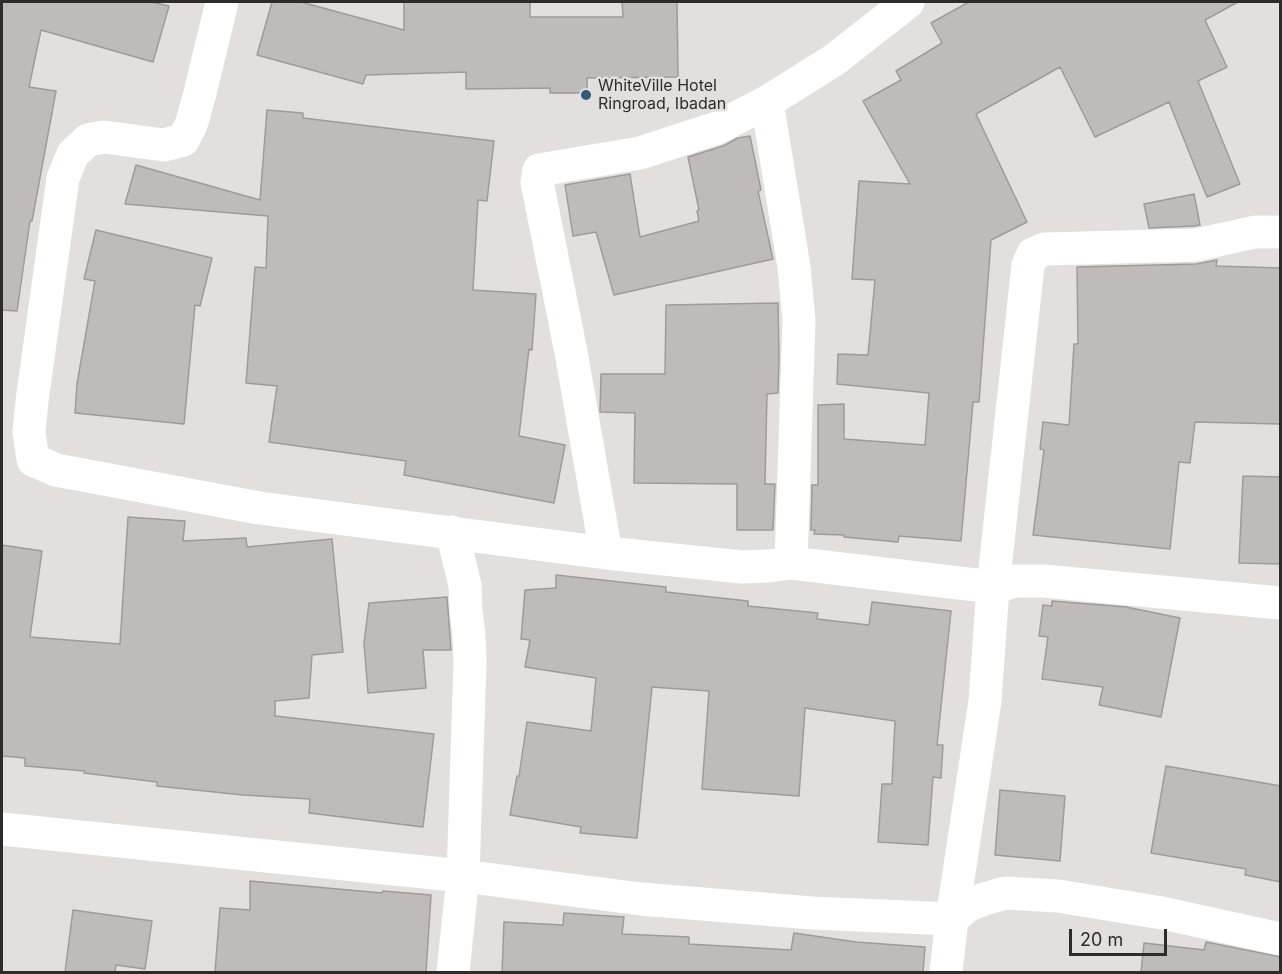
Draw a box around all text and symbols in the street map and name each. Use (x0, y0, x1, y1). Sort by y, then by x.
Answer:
place label: WhiteVille Hotel Ringroad, Ibadan (598, 76, 726, 114)
marker: WhiteVille Hotel Ringroad, Ibadan (579, 88, 593, 102)
scale bar (1072, 917, 1170, 955)
text: 20 m (1080, 929, 1123, 950)

